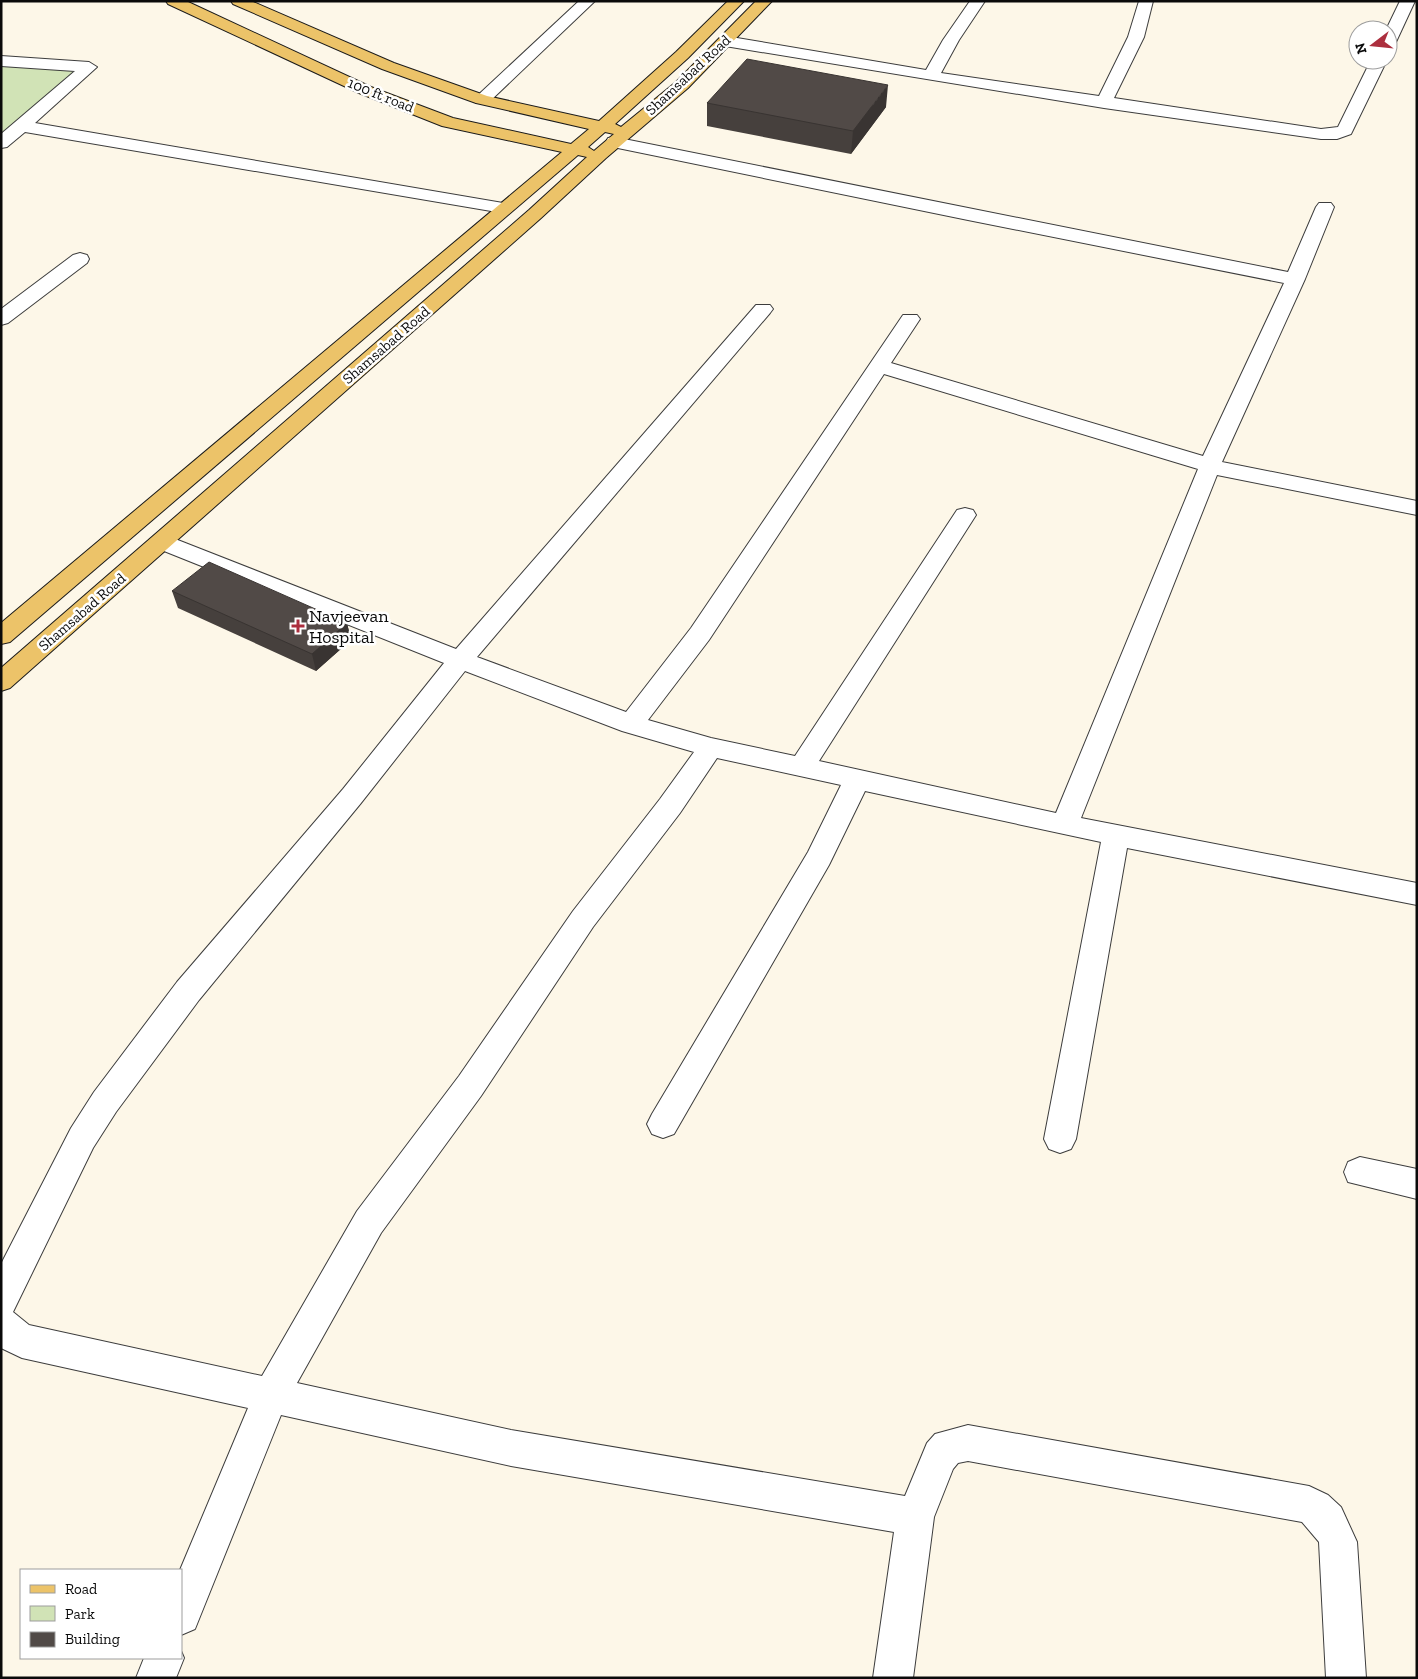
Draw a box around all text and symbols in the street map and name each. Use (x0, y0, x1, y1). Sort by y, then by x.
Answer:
north arrow (1348, 20, 1398, 70)
street label: Shamsabad Road (642, 31, 735, 119)
text: N (1351, 41, 1371, 56)
street label: 100 ft road (345, 74, 417, 117)
street label: Shamsabad Road (339, 302, 434, 388)
street label: Shamsabad Road (35, 569, 130, 655)
place label: Navjeevan Hospital (309, 605, 389, 648)
marker: Navjeevan Hospital (291, 619, 305, 633)
legend (20, 1569, 182, 1659)
text: Road (65, 1580, 98, 1598)
text: Park (65, 1605, 95, 1623)
text: Building (65, 1630, 120, 1648)

